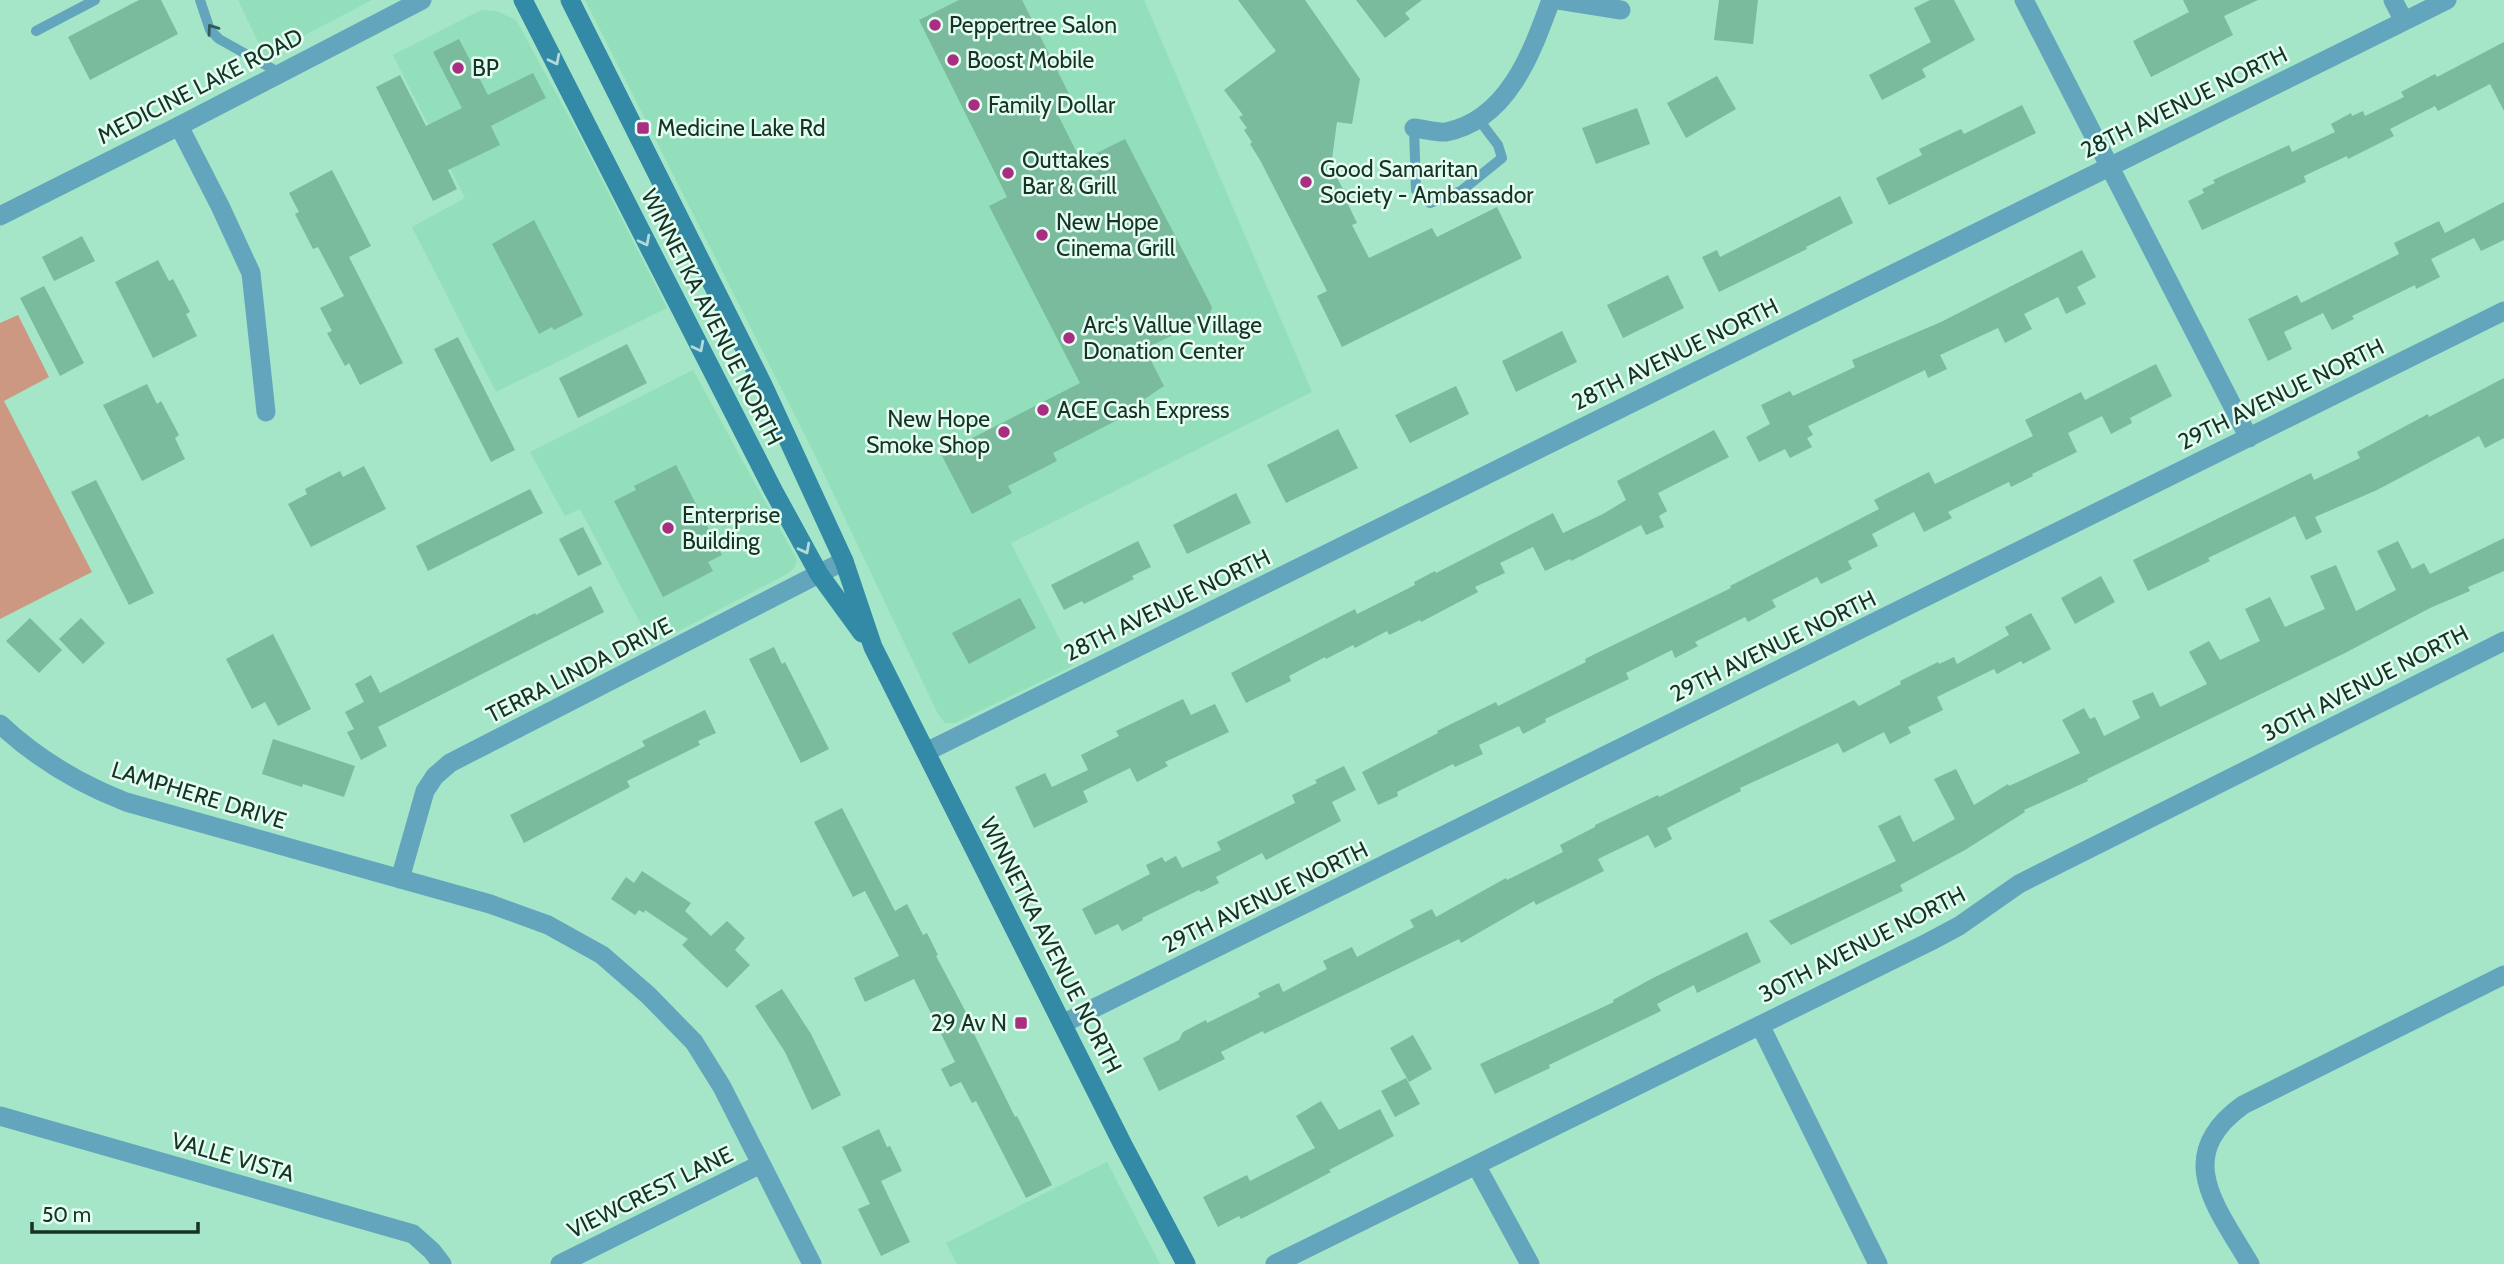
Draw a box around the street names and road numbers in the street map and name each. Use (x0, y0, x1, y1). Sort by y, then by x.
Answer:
street label: MEDICINE LAKE ROAD (93, 22, 307, 150)
street label: 28TH AVENUE NORTH (2076, 40, 2292, 164)
street label: WINNETKA AVENUE NORTH (635, 184, 789, 450)
street label: 28TH AVENUE NORTH (1567, 292, 1783, 416)
street label: 29TH AVENUE NORTH (2174, 332, 2388, 456)
street label: 28TH AVENUE NORTH (1059, 543, 1275, 667)
street label: 29TH AVENUE NORTH (1666, 584, 1880, 708)
street label: TERRA LINDA DRIVE (481, 611, 677, 729)
street label: 30TH AVENUE NORTH (2257, 619, 2473, 747)
street label: LAMPHERE DRIVE (108, 755, 290, 835)
street label: WINNETKA AVENUE NORTH (974, 812, 1128, 1078)
street label: 29TH AVENUE NORTH (1158, 835, 1372, 959)
street label: 30TH AVENUE NORTH (1754, 880, 1970, 1008)
street label: VALLE VISTA (168, 1126, 298, 1188)
street label: VIEWCREST LANE (563, 1140, 737, 1244)

